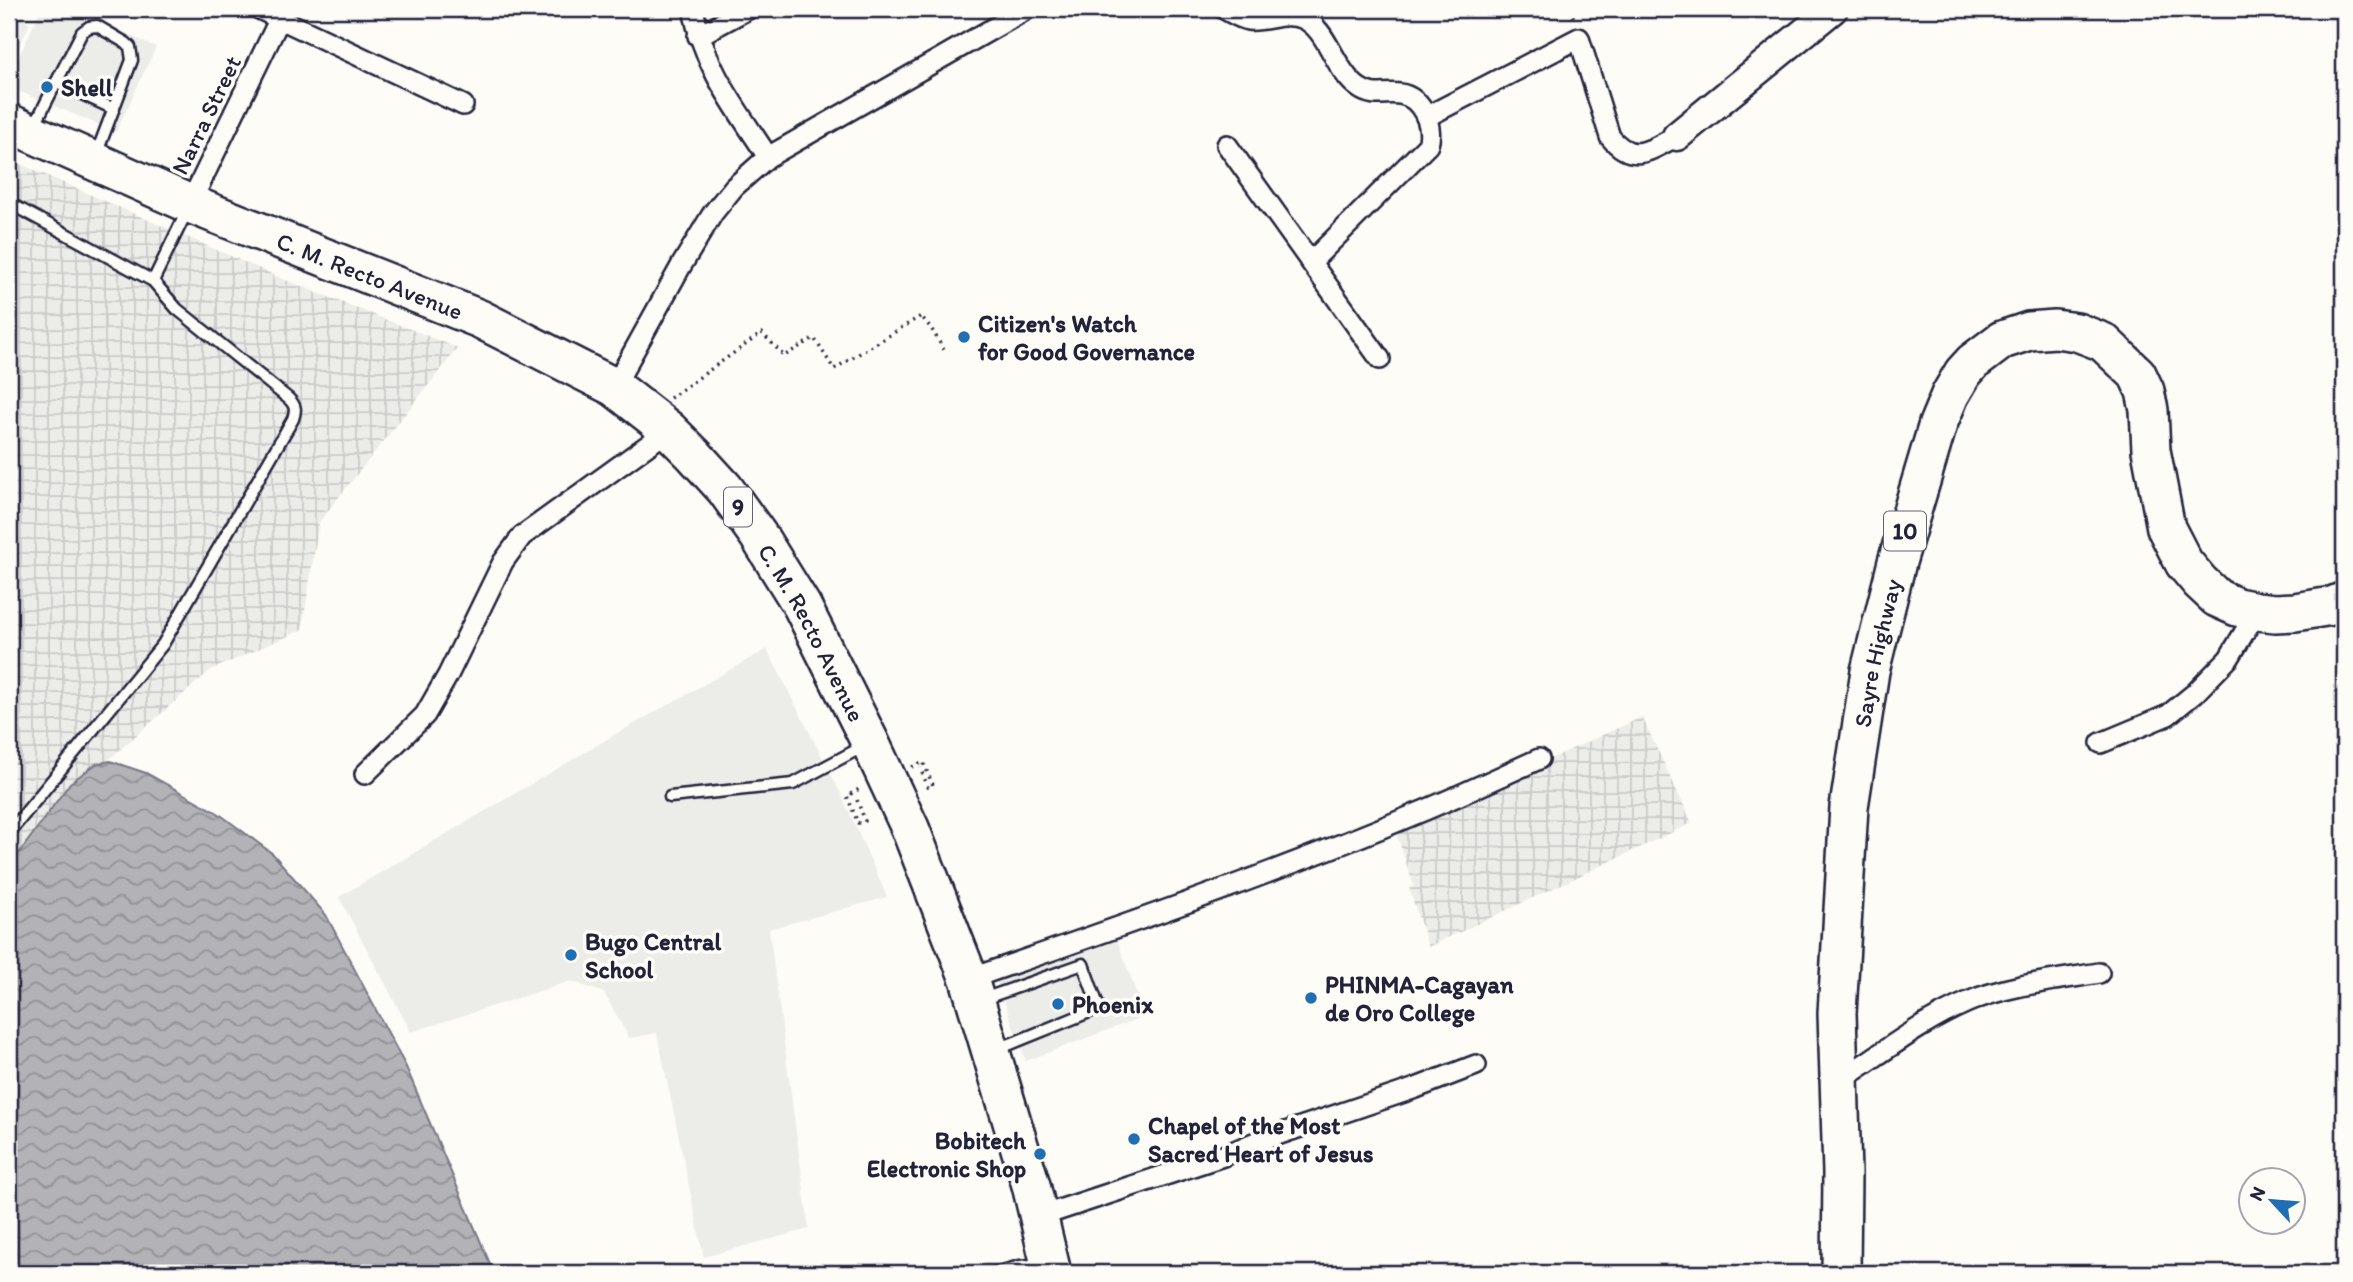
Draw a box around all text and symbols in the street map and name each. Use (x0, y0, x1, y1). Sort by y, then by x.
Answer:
street label: Narra Street (165, 51, 247, 179)
place label: Shell (61, 73, 113, 102)
marker: Shell (39, 79, 55, 95)
street label: C. M. Recto Avenue (273, 225, 467, 325)
place label: Citizen's Watch for Good Governance (978, 309, 1195, 366)
marker: Citizen's Watch for Good Governance (956, 329, 972, 345)
road number: 9 (724, 488, 752, 526)
road number: 10 (1884, 512, 1926, 551)
street label: C. M. Recto Avenue (752, 538, 872, 726)
street label: Sayre Highway (1847, 575, 1907, 729)
place label: Bugo Central School (585, 927, 722, 984)
marker: Bugo Central School (563, 947, 579, 963)
place label: PHINMA-Cagayan de Oro College (1325, 970, 1514, 1028)
place label: Phoenix (1072, 990, 1154, 1019)
marker: PHINMA-Cagayan de Oro College (1303, 990, 1319, 1006)
marker: Phoenix (1050, 996, 1066, 1012)
place label: Chapel of the Most Sacred Heart of Jesus (1148, 1111, 1374, 1168)
place label: Bobitech Electronic Shop (867, 1126, 1027, 1184)
marker: Chapel of the Most Sacred Heart of Jesus (1126, 1131, 1142, 1147)
marker: Bobitech Electronic Shop (1032, 1146, 1048, 1162)
north arrow (2238, 1166, 2308, 1236)
text: N (2244, 1183, 2270, 1205)

